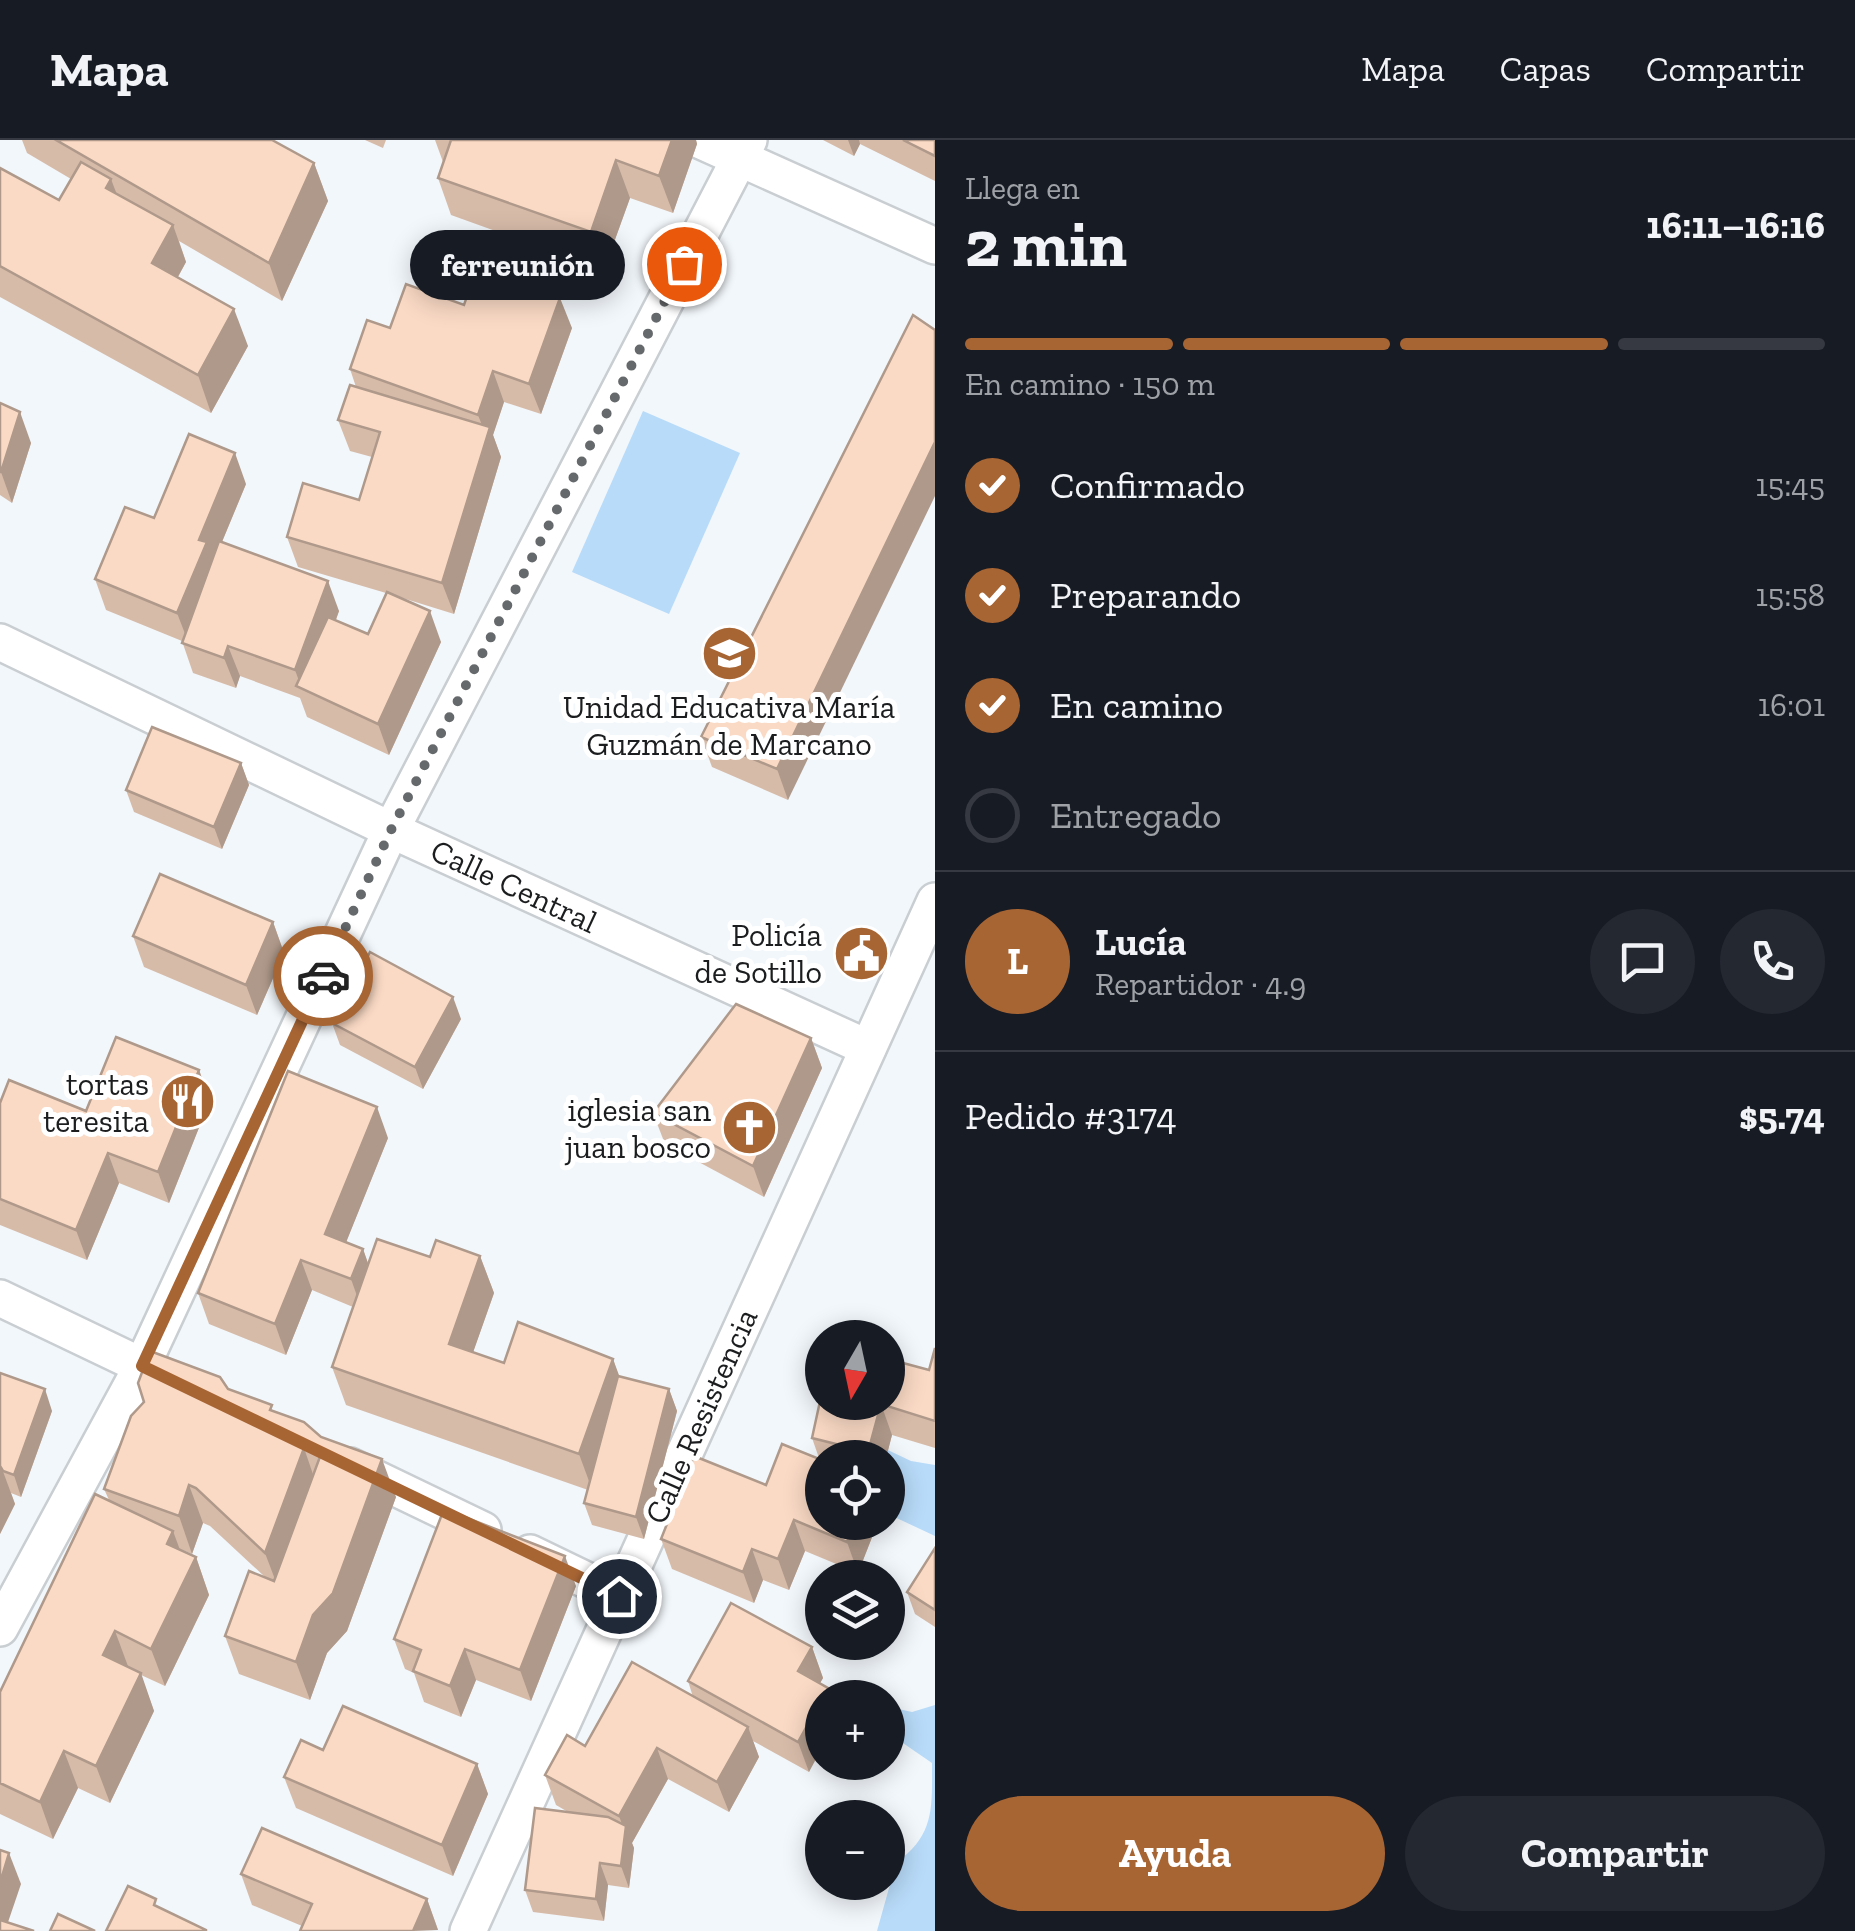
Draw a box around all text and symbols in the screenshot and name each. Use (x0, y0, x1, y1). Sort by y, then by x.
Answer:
text: Mapa (50, 41, 169, 98)
text: Mapa (1361, 48, 1445, 90)
text: Capas (1500, 48, 1591, 90)
text: Compartir (1646, 48, 1805, 90)
text: Llega en (965, 169, 1080, 207)
text: 16:11–16:16 (1646, 202, 1825, 248)
text: 2 min (965, 205, 1127, 283)
pin (642, 222, 727, 307)
callout: ferreunión (409, 229, 624, 299)
icon: bag (657, 237, 712, 292)
text: ferreunión (441, 246, 594, 284)
text: En camino · 150 m (965, 365, 1215, 403)
icon: check (965, 458, 1020, 513)
text: Confirmado (1050, 462, 1245, 508)
text: 15:45 (1755, 466, 1825, 504)
icon: check (965, 568, 1020, 623)
text: Preparando (1050, 572, 1241, 618)
text: 15:58 (1756, 576, 1825, 614)
school or university icon: Unidad Educativa María Guzmán de Marcano (699, 623, 759, 683)
icon: check (965, 678, 1020, 733)
text: En camino (1050, 682, 1223, 728)
text: 16:01 (1758, 686, 1825, 724)
place label: Unidad Educativa María Guzmán de Marcano (563, 688, 895, 763)
text: Entregado (1050, 792, 1222, 838)
street label: Calle Central (425, 831, 603, 941)
button: chat (1590, 909, 1695, 1014)
button: phone (1720, 909, 1825, 1014)
place label: Policía de Sotillo (694, 916, 822, 991)
text: Lucía (1095, 919, 1187, 965)
public building icon: Policía de Sotillo (831, 923, 891, 983)
courier (273, 926, 373, 1026)
text: L (1007, 938, 1028, 984)
icon: car (296, 949, 351, 1004)
text: Repartidor · 4.9 (1095, 965, 1306, 1003)
place label: tortas teresita (43, 1065, 149, 1140)
restaurant icon: tortas teresita (158, 1072, 218, 1132)
place label: iglesia san juan bosco (564, 1091, 712, 1166)
text: Pedido #3174 (965, 1093, 1177, 1139)
text: $5.74 (1739, 1093, 1825, 1139)
church icon: iglesia san juan bosco (720, 1098, 780, 1158)
street label: Calle Resistencia (637, 1303, 765, 1529)
north arrow (805, 1320, 905, 1420)
map controls (805, 1320, 905, 1900)
button: locate (805, 1440, 905, 1540)
pin (577, 1554, 662, 1639)
button: layers (805, 1560, 905, 1660)
icon: home (592, 1569, 647, 1624)
button: + (805, 1680, 905, 1780)
button: Ayuda (965, 1796, 1385, 1911)
button: Compartir (1405, 1796, 1825, 1911)
button: − (805, 1800, 905, 1900)

